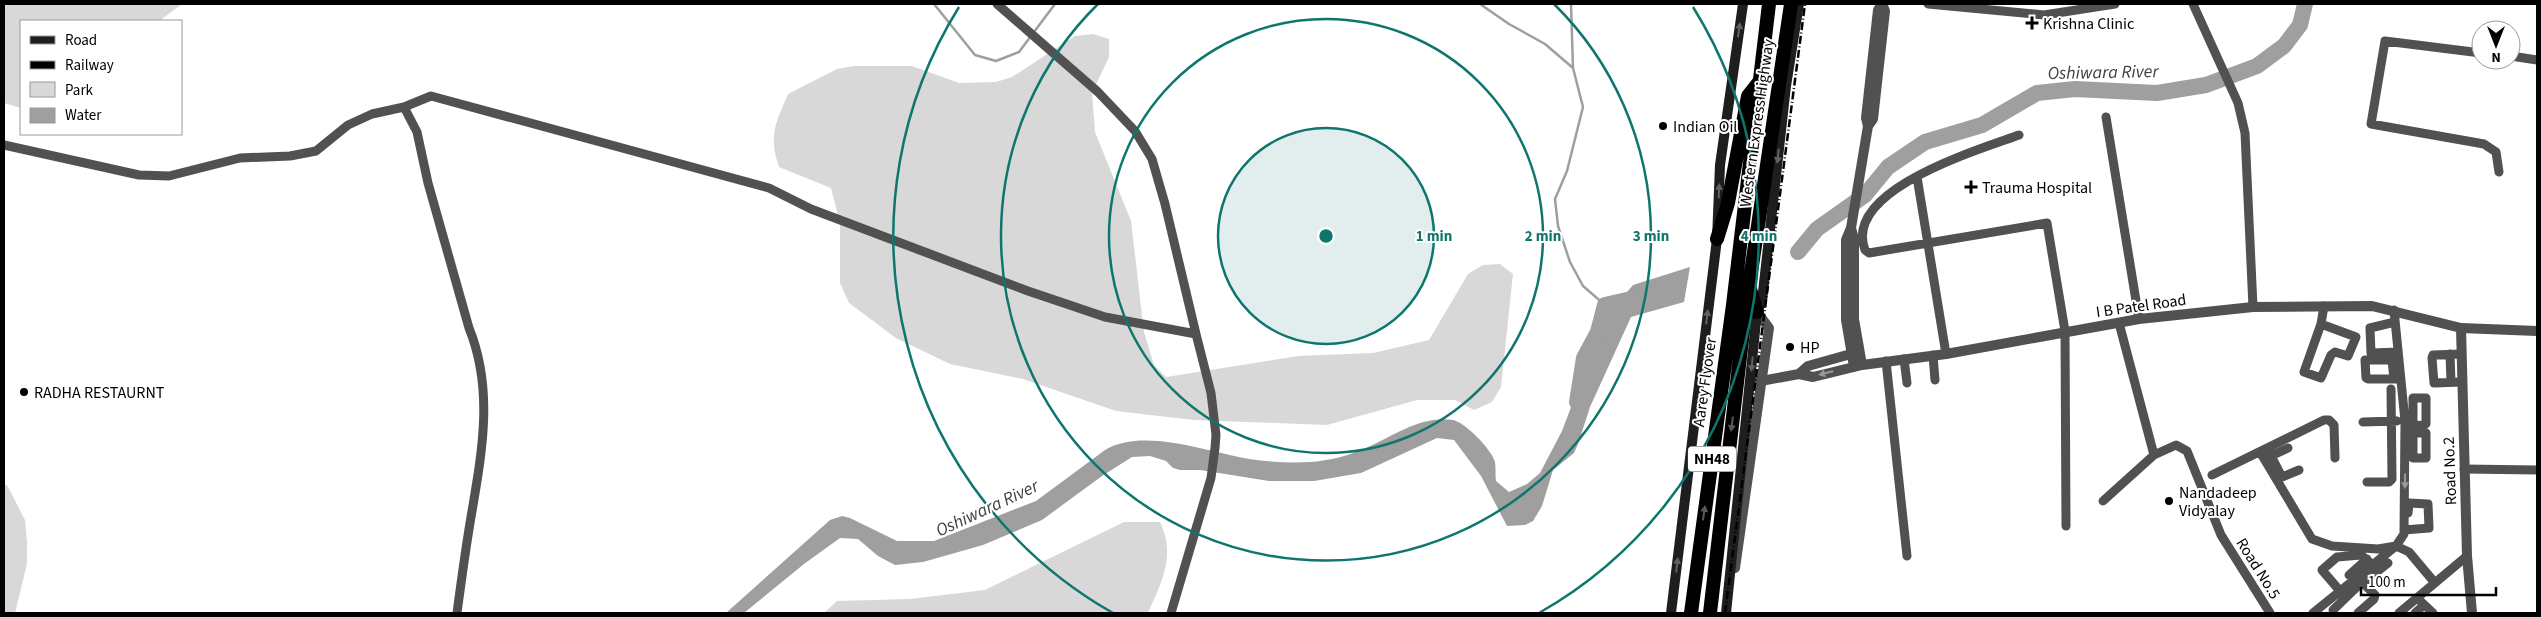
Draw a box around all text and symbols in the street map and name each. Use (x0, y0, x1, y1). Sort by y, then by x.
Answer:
place label: Krishna Clinic (2043, 13, 2134, 35)
marker: Krishna Clinic (2025, 16, 2039, 30)
legend (20, 20, 182, 135)
north arrow (2471, 20, 2521, 70)
one-way arrow (1736, 21, 1744, 37)
text: Road (65, 30, 97, 51)
street label: Western Express Highway (1734, 37, 1780, 209)
text: N (2491, 47, 2501, 67)
text: Railway (65, 55, 114, 76)
water label: Oshiwara River (2047, 59, 2160, 86)
text: Park (65, 80, 94, 101)
text: Water (65, 105, 102, 126)
place label: Indian Oil (1673, 116, 1737, 138)
marker: Indian Oil (1657, 120, 1669, 132)
one-way arrow (1774, 148, 1782, 164)
place label: Trauma Hospital (1982, 177, 2092, 199)
marker: Trauma Hospital (1964, 180, 1978, 194)
one-way arrow (1716, 182, 1724, 198)
text: 1 min (1416, 226, 1452, 247)
text: 2 min (1525, 226, 1561, 247)
text: 3 min (1633, 226, 1669, 247)
text: 4 min (1741, 226, 1777, 247)
centre of rings (1317, 227, 1335, 245)
street label: I B Patel Road (2095, 289, 2188, 323)
one-way arrow (1703, 308, 1711, 324)
street label: Aarey Flyover (1688, 336, 1722, 428)
place label: HP (1800, 337, 1820, 359)
marker: HP (1784, 341, 1796, 353)
one-way arrow (1748, 356, 1756, 372)
one-way arrow (1819, 370, 1834, 378)
place label: RADHA RESTAURNT (34, 382, 165, 404)
marker: RADHA RESTAURNT (18, 386, 30, 398)
one-way arrow (1728, 416, 1736, 432)
street label: Road No.2 (2438, 436, 2462, 506)
road number: NH48 (1688, 446, 1736, 472)
water label: Oshiwara River (932, 473, 1044, 543)
one-way arrow (2401, 473, 2409, 489)
place label: Nandadeep Vidyalay (2179, 482, 2257, 522)
marker: Nandadeep Vidyalay (2163, 495, 2175, 507)
one-way arrow (1700, 505, 1708, 521)
street label: Road No.5 (2231, 534, 2286, 603)
one-way arrow (1673, 557, 1681, 573)
scale bar (2361, 564, 2496, 596)
text: 100 m (2368, 572, 2406, 593)

